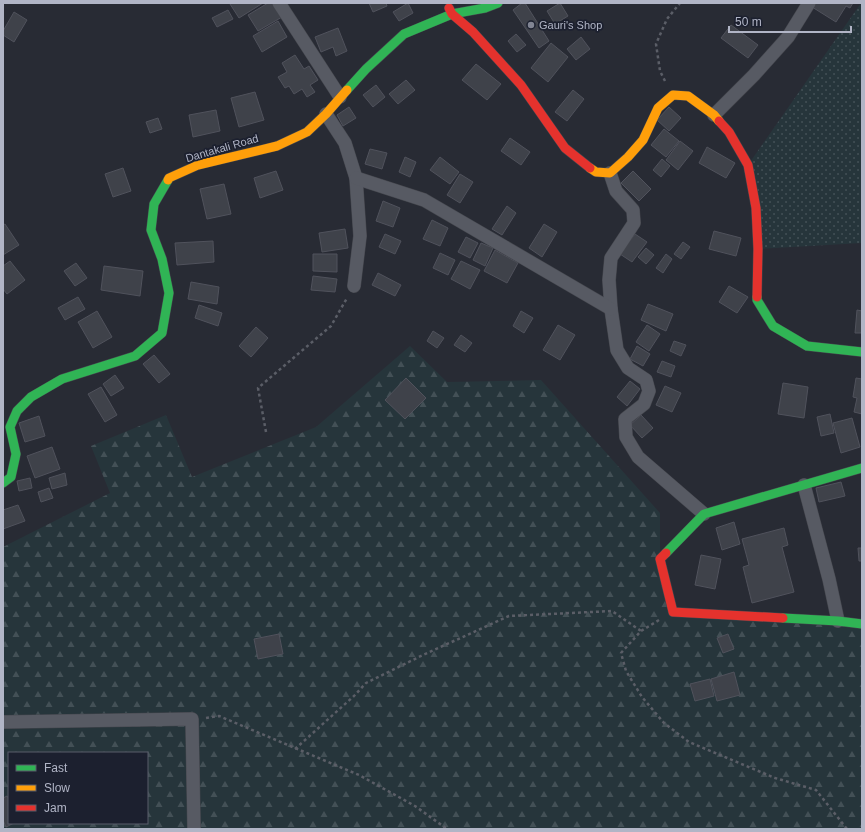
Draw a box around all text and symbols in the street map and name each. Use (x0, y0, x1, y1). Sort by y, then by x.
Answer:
scale bar (729, 8, 851, 34)
text: 50 m (735, 15, 762, 29)
place label: Gauri's Shop (539, 19, 602, 31)
marker: Gauri's Shop (526, 20, 536, 30)
street label: Dantakali Road (184, 132, 260, 164)
legend (8, 752, 148, 824)
text: Fast (44, 761, 68, 775)
text: Slow (44, 781, 70, 795)
text: Jam (44, 801, 67, 815)

